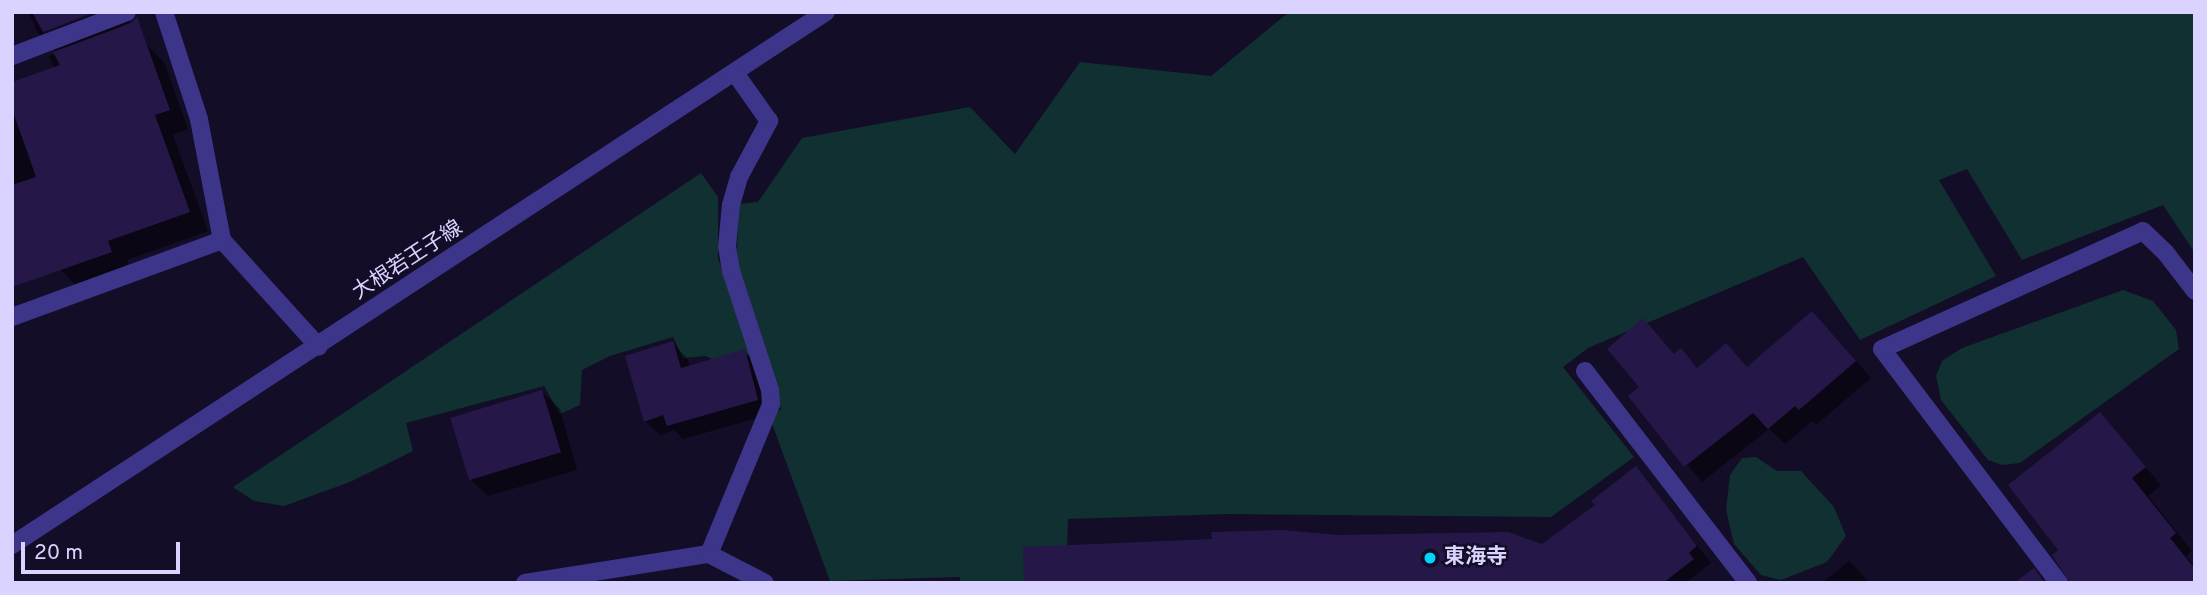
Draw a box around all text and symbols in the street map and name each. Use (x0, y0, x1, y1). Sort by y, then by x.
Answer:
street label: 大根若王子線 (348, 216, 468, 306)
scale bar (24, 528, 184, 572)
text: 20 m (34, 540, 83, 567)
place label: 東海寺 (1444, 545, 1507, 571)
marker: 東海寺 (1422, 550, 1438, 566)

